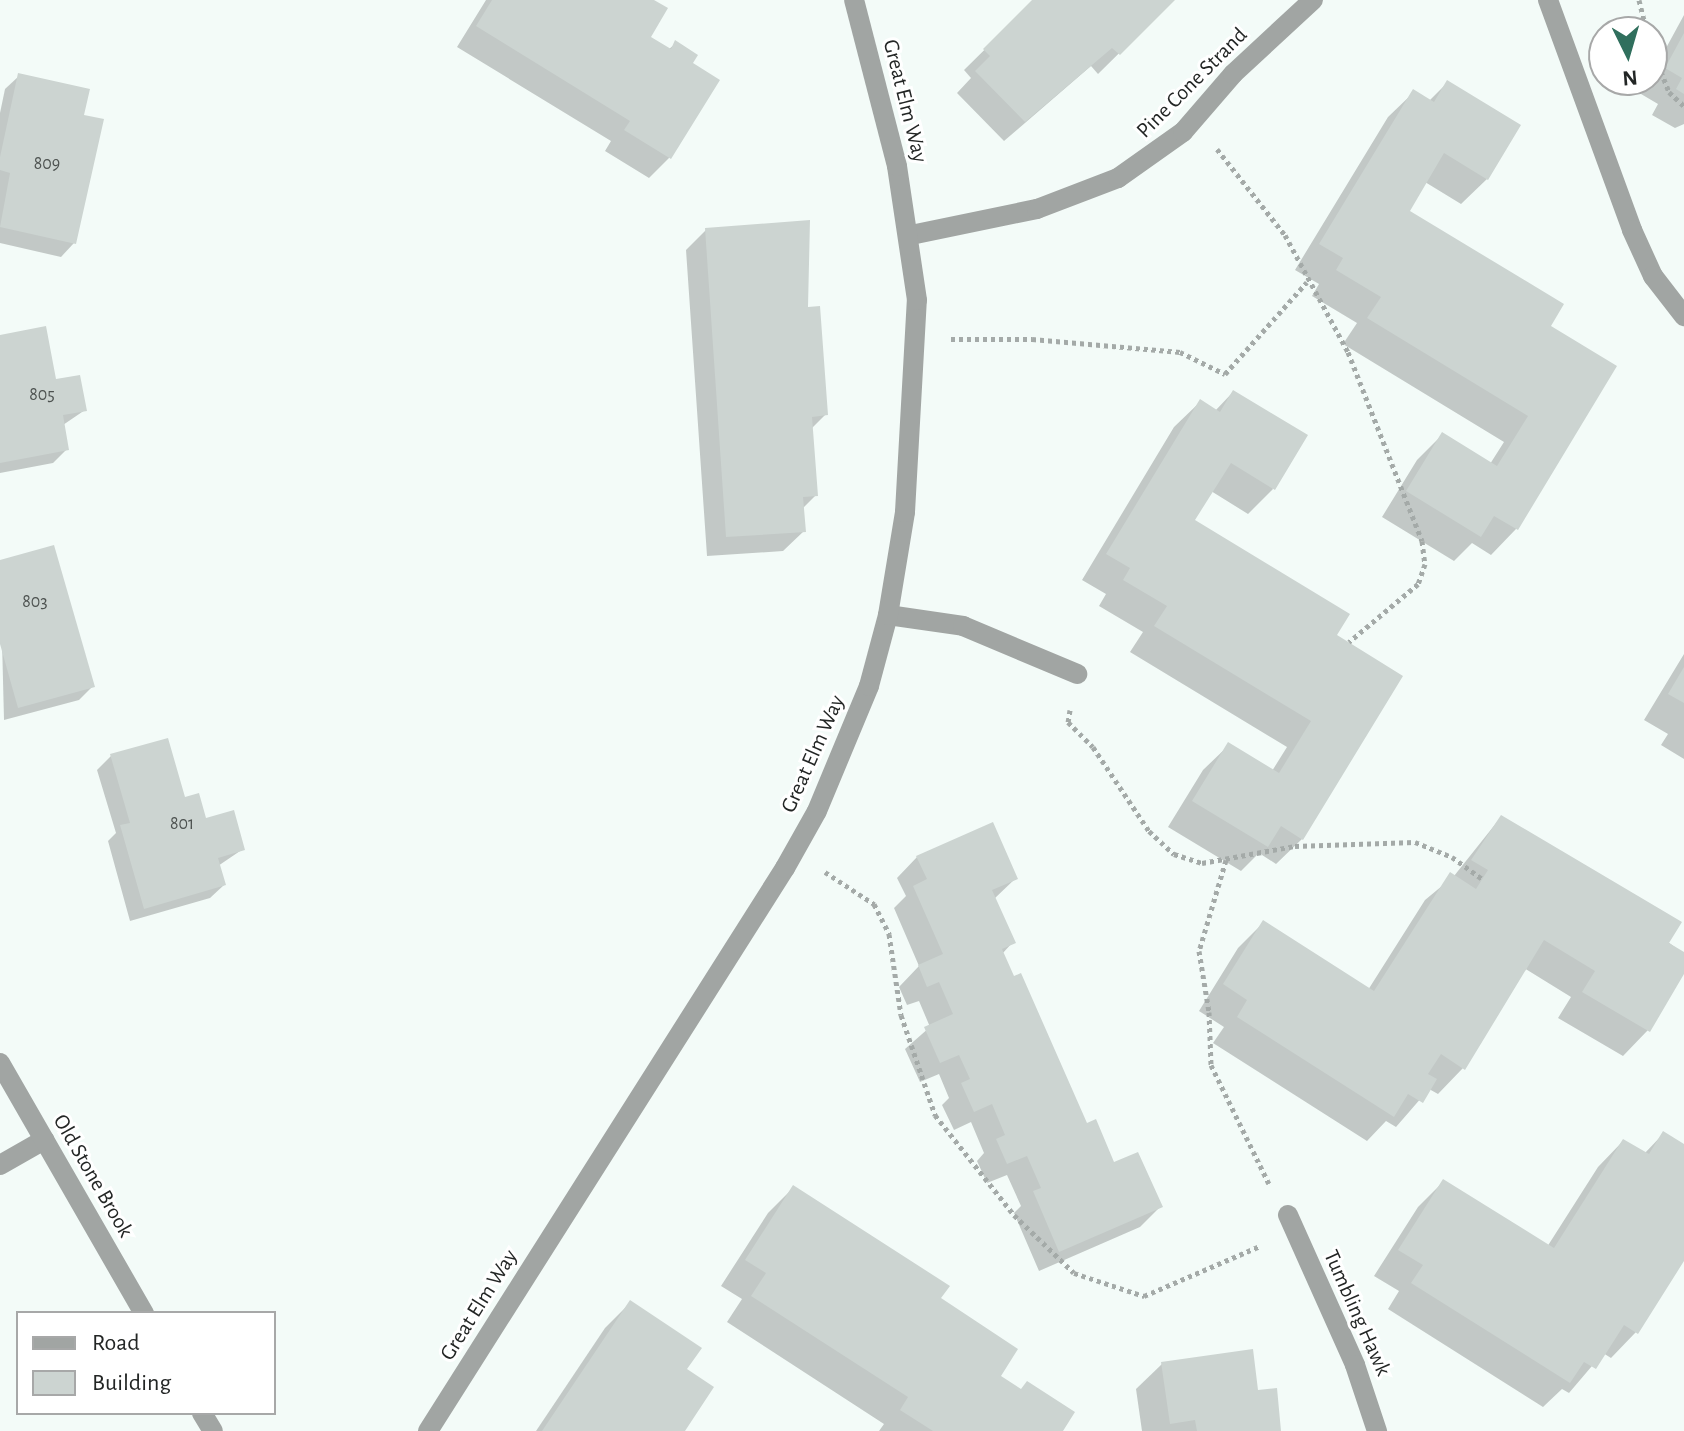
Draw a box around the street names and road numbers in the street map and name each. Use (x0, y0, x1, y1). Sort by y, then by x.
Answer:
street label: Pine Cone Strand (1131, 22, 1253, 144)
street label: Great Elm Way (877, 37, 933, 165)
street label: Great Elm Way (775, 691, 851, 817)
street label: Old Stone Brook (47, 1110, 139, 1242)
street label: Great Elm Way (434, 1245, 524, 1365)
street label: Tumbling Hawk (1318, 1246, 1396, 1380)

